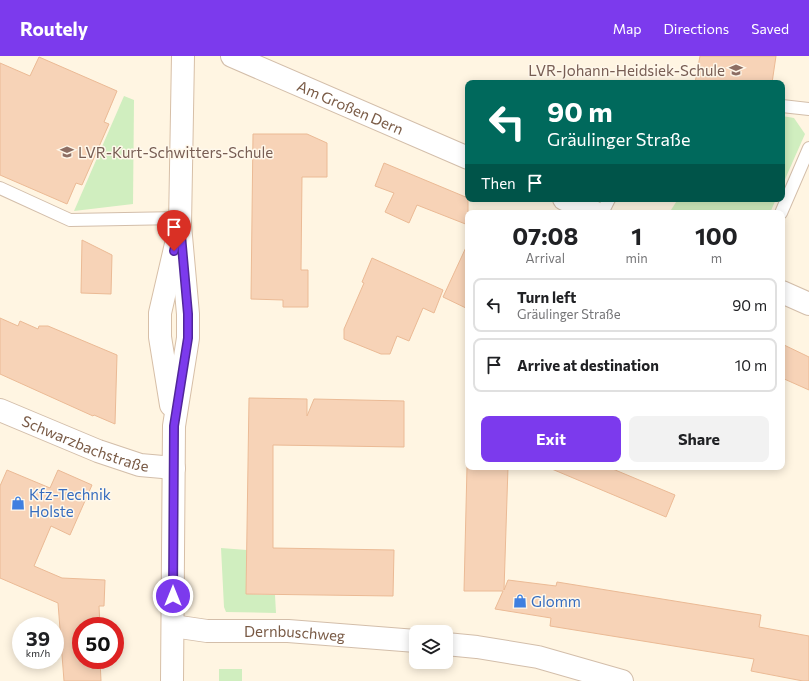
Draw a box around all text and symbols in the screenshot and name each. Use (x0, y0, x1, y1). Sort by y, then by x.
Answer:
text: Routely (20, 17, 88, 40)
text: Map (613, 20, 642, 37)
text: Directions (664, 20, 729, 37)
text: Saved (751, 20, 789, 37)
place label: LVR-Johann-Heidsiek-Schule (528, 61, 725, 79)
school or university icon: LVR-Johann-Heidsiek-Schule (728, 62, 744, 78)
street label: Am Großen Dern (295, 76, 406, 138)
text: 90 m (547, 94, 613, 128)
icon: left (481, 96, 533, 148)
text: Gräulinger Straße (547, 128, 690, 150)
place label: LVR-Kurt-Schwitters-Schule (78, 143, 273, 161)
school or university icon: LVR-Kurt-Schwitters-Schule (59, 144, 75, 160)
icon: arrive (524, 172, 546, 194)
text: Then (481, 174, 516, 192)
pin (157, 210, 191, 251)
icon: arrive (163, 216, 185, 238)
text: 07:08 (512, 221, 578, 250)
text: 1 (631, 221, 642, 250)
text: 100 (695, 221, 738, 250)
text: Arrival (526, 250, 565, 266)
text: min (626, 250, 648, 266)
text: m (711, 250, 722, 266)
text: Turn left (517, 288, 576, 306)
icon: left (483, 294, 505, 316)
text: 90 m (732, 296, 767, 314)
text: Gräulinger Straße (517, 306, 621, 322)
icon: arrive (483, 354, 505, 376)
text: Arrive at destination (517, 356, 659, 374)
text: 10 m (735, 356, 767, 374)
street label: Schwarzbachstraße (19, 411, 149, 475)
button: Exit (481, 416, 621, 462)
button: Share (629, 416, 769, 462)
place label: Kfz-Technik Holste (29, 485, 111, 520)
shop icon: Kfz-Technik Holste (10, 495, 26, 511)
position arrow (152, 575, 194, 617)
place label: Glomm (531, 592, 581, 610)
shop icon: Glomm (512, 593, 528, 609)
speed limit sign: 50 (72, 617, 124, 669)
street label: Dernbuschweg (244, 622, 346, 644)
map controls (409, 625, 453, 669)
button: layers (409, 625, 453, 669)
text: 39 (26, 626, 50, 650)
text: km/h (26, 647, 50, 659)

